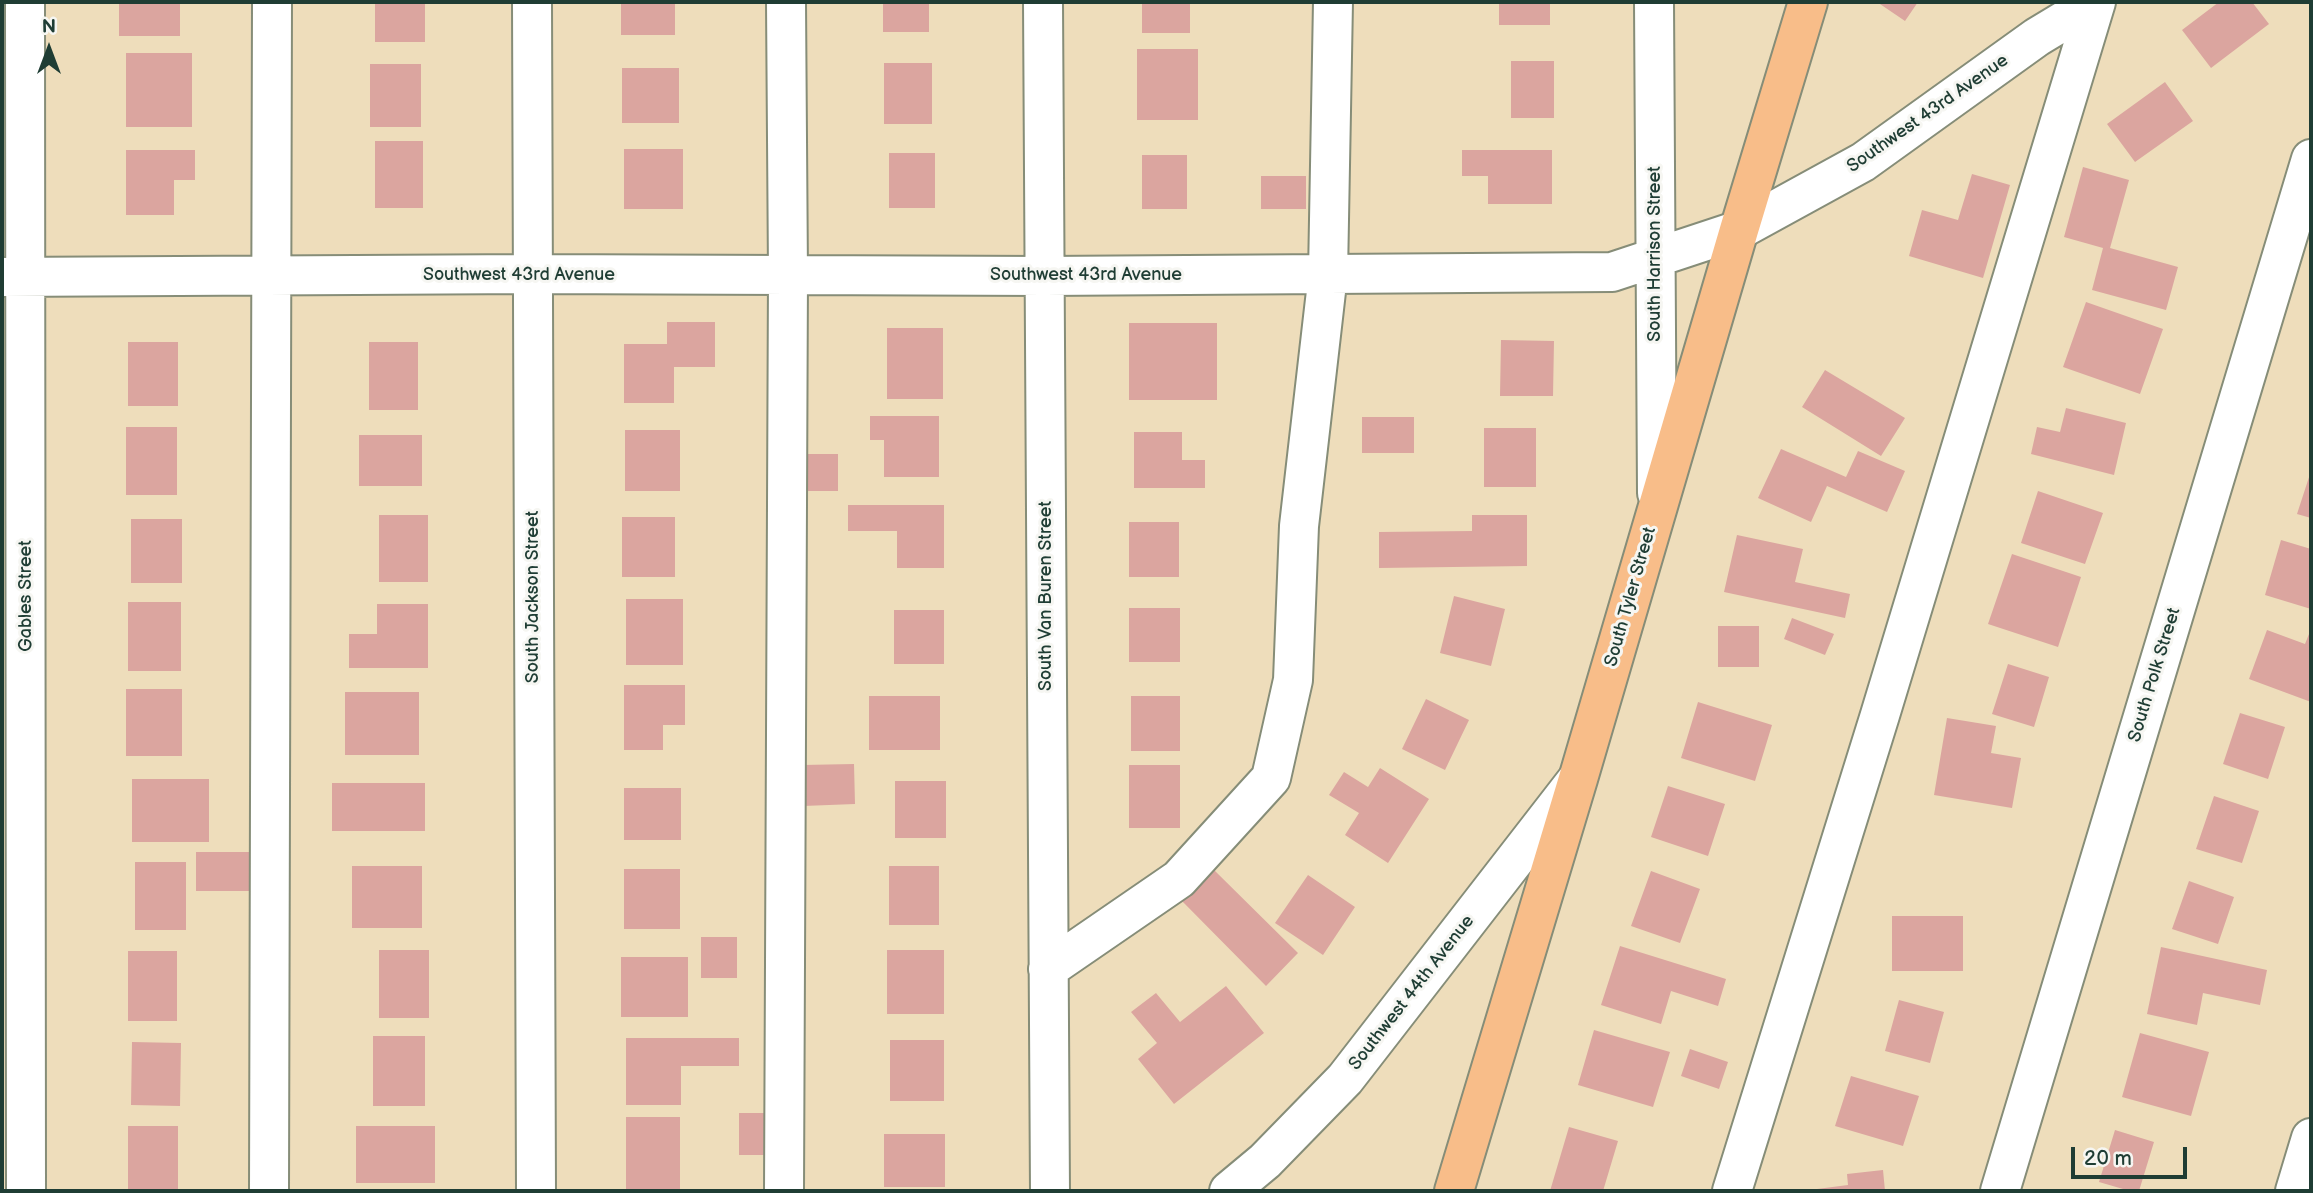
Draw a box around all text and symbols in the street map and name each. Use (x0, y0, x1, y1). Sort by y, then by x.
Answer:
north arrow (14, 14, 84, 84)
text: N (42, 16, 56, 39)
street label: Southwest 43rd Avenue (1843, 50, 2013, 178)
street label: South Harrison Street (1644, 166, 1666, 342)
street label: Southwest 43rd Avenue (423, 264, 615, 286)
street label: Southwest 43rd Avenue (990, 264, 1182, 286)
street label: South Van Buren Street (1035, 501, 1057, 691)
street label: South Jackson Street (522, 511, 544, 683)
street label: South Tyler Street (1601, 525, 1661, 669)
street label: Gables Street (15, 540, 37, 652)
street label: South Polk Street (2124, 605, 2186, 745)
street label: Southwest 44th Avenue (1345, 911, 1479, 1075)
scale bar (2075, 1134, 2190, 1178)
text: 20 m (2084, 1146, 2132, 1171)

